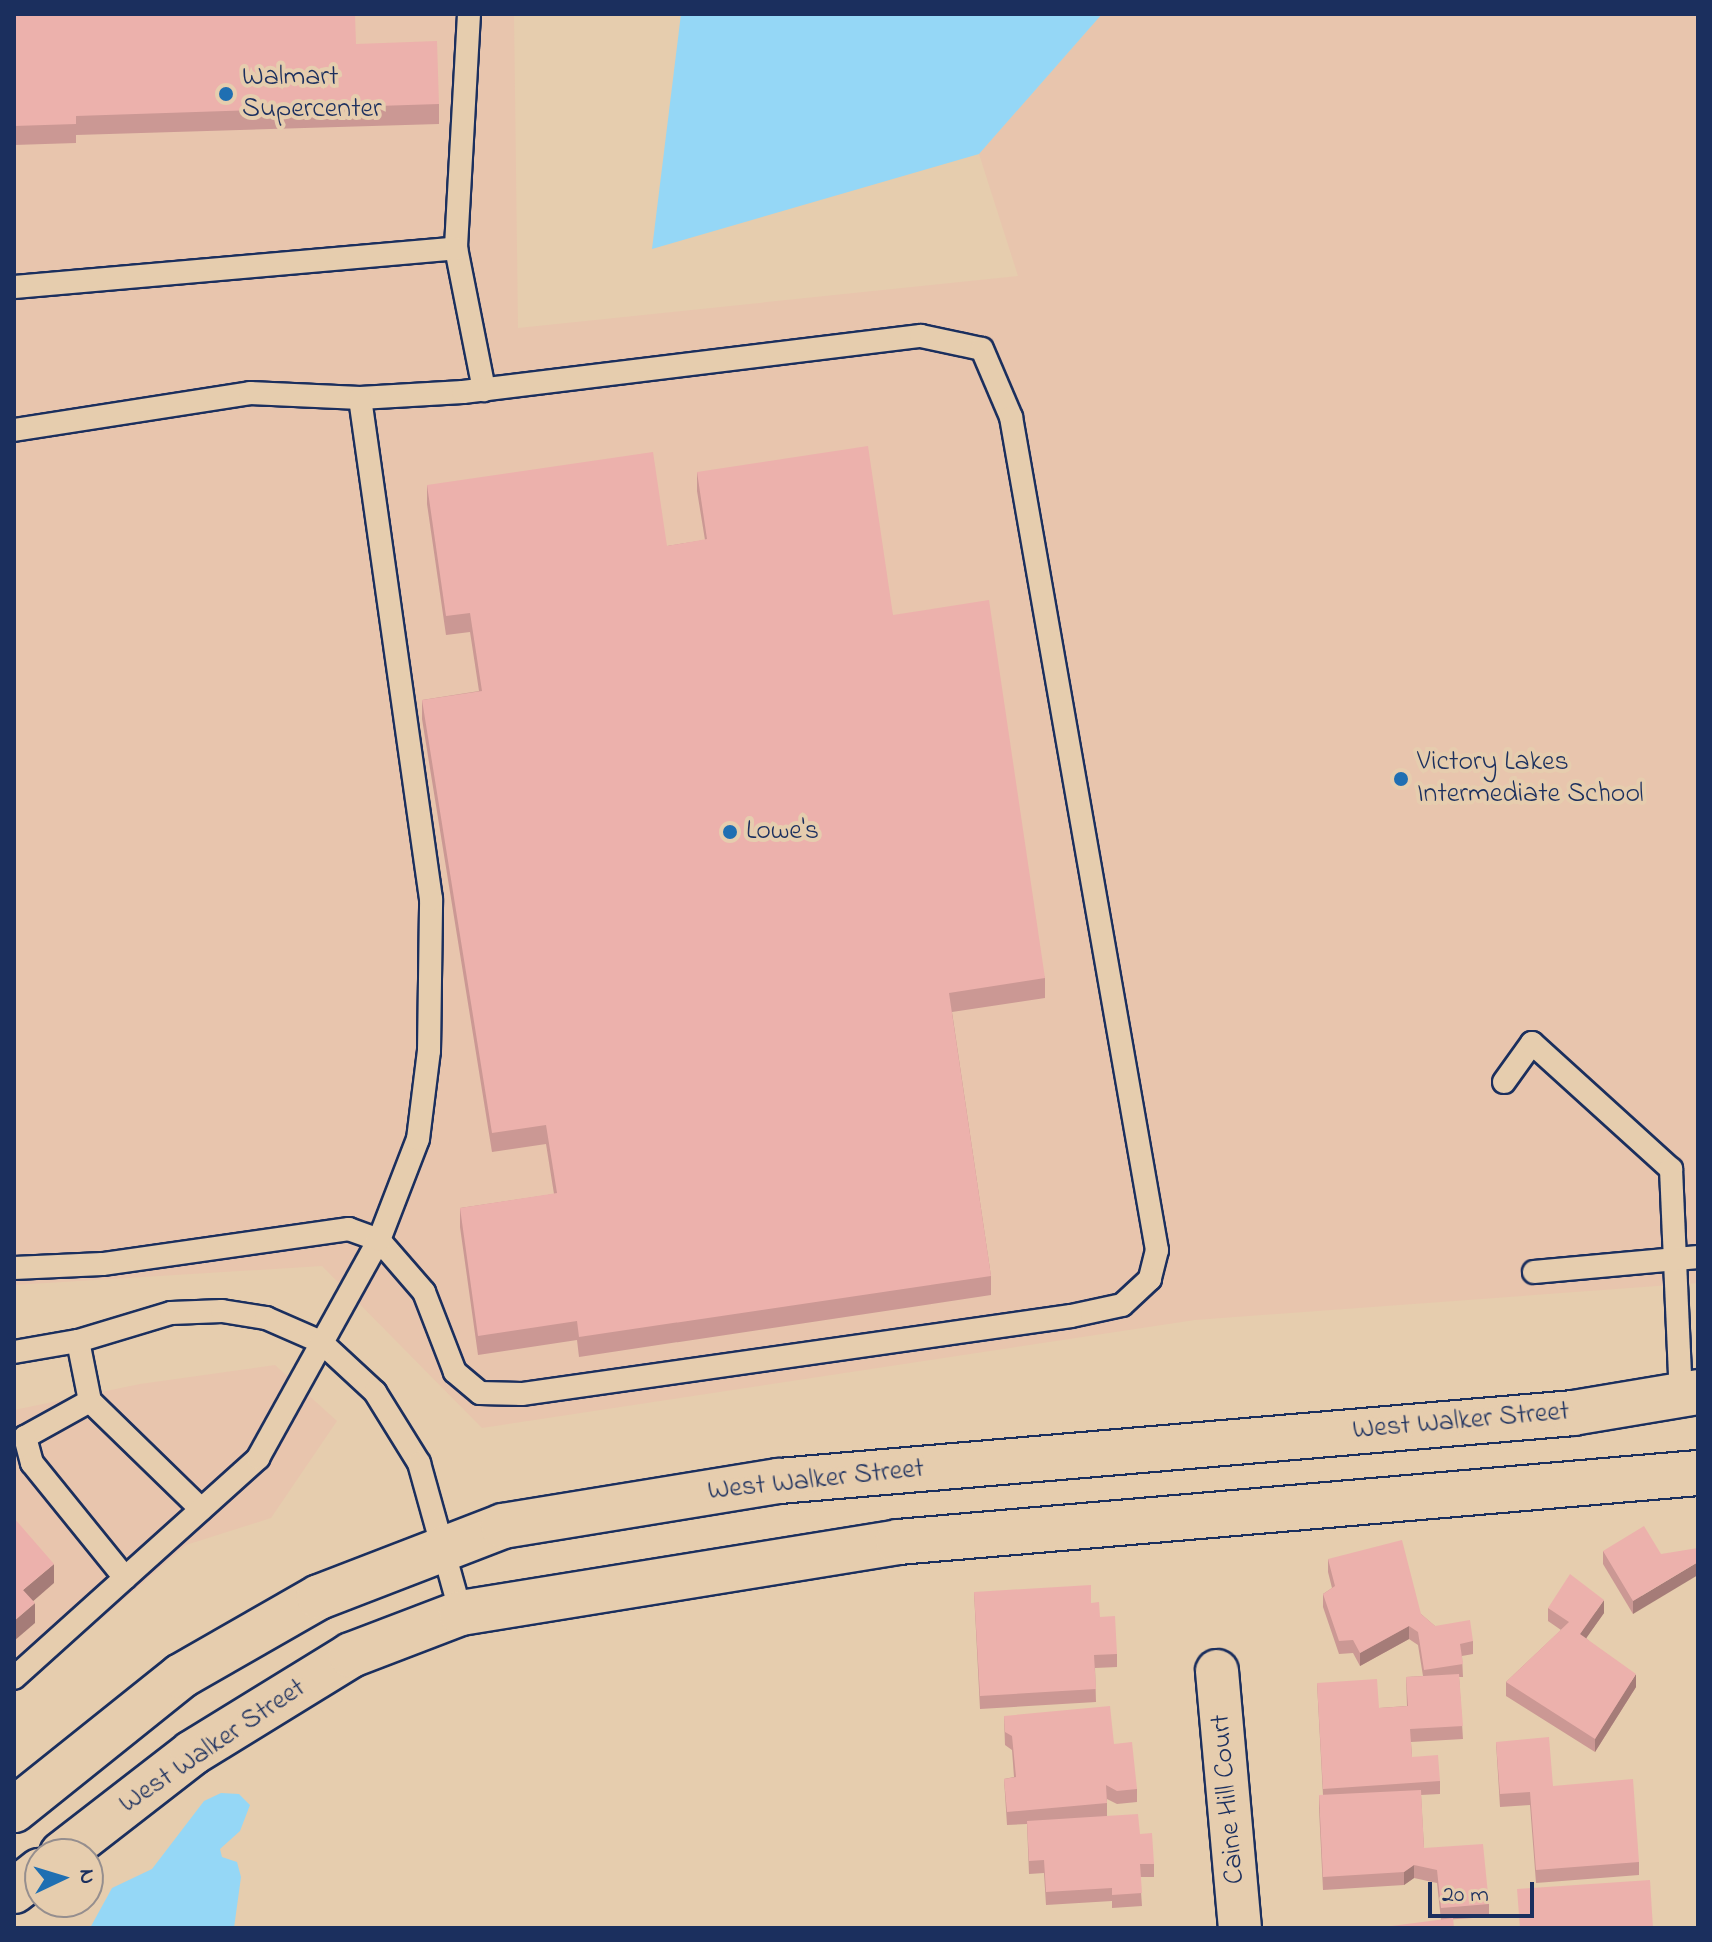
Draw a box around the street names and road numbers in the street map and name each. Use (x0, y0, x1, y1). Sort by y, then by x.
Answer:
street label: West Walker Street (1351, 1396, 1571, 1448)
street label: West Walker Street (706, 1453, 926, 1509)
street label: West Walker Street (113, 1672, 313, 1822)
street label: Caine Hill Court (1205, 1713, 1253, 1885)

